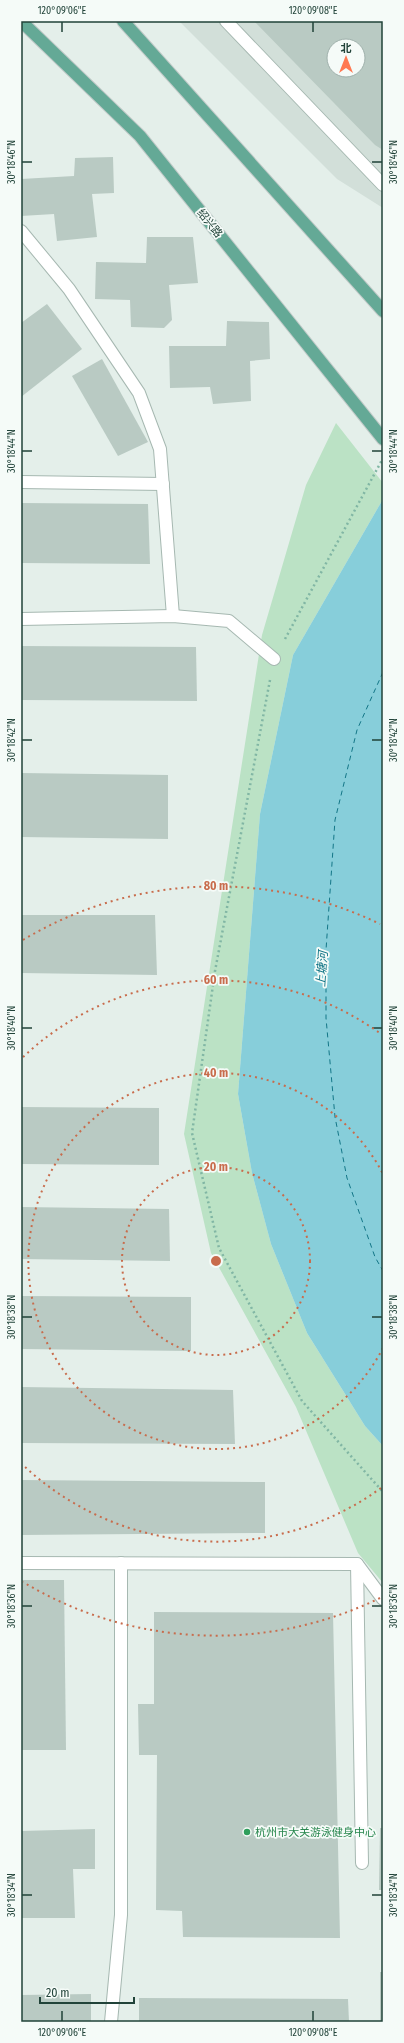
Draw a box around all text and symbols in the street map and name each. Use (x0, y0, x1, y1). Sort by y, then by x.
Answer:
text: 120°09'06"E (38, 5, 87, 17)
text: 120°09'08"E (289, 5, 338, 17)
north arrow (326, 38, 366, 78)
text: 北 (341, 42, 352, 55)
text: 30°18'46"N (6, 140, 18, 184)
text: 30°18'46"N (388, 140, 400, 184)
street label: 绍兴路 (194, 206, 225, 240)
text: 30°18'44"N (6, 429, 18, 473)
text: 30°18'44"N (388, 429, 400, 473)
text: 30°18'42"N (6, 718, 18, 762)
text: 30°18'42"N (388, 718, 400, 762)
text: 80 m (204, 879, 228, 893)
water label: 上塘河 (314, 949, 330, 987)
text: 60 m (204, 973, 228, 987)
text: 30°18'40"N (6, 1006, 18, 1050)
text: 30°18'40"N (388, 1006, 400, 1050)
text: 40 m (204, 1066, 228, 1080)
text: 20 m (203, 1160, 228, 1174)
centre of rings (209, 1254, 223, 1268)
text: 30°18'38"N (6, 1295, 18, 1339)
text: 30°18'38"N (388, 1295, 400, 1339)
text: 30°18'36"N (6, 1584, 18, 1628)
text: 30°18'36"N (388, 1584, 400, 1628)
place label: 杭州市大关游泳健身中心 (255, 1826, 376, 1839)
marker: 杭州市大关游泳健身中心 (242, 1827, 252, 1837)
text: 30°18'34"N (6, 1873, 18, 1917)
text: 30°18'34"N (388, 1873, 400, 1917)
scale bar (40, 1979, 134, 2005)
text: 20 m (46, 1986, 70, 2000)
text: 120°09'06"E (38, 2027, 87, 2039)
text: 120°09'08"E (289, 2027, 338, 2039)

